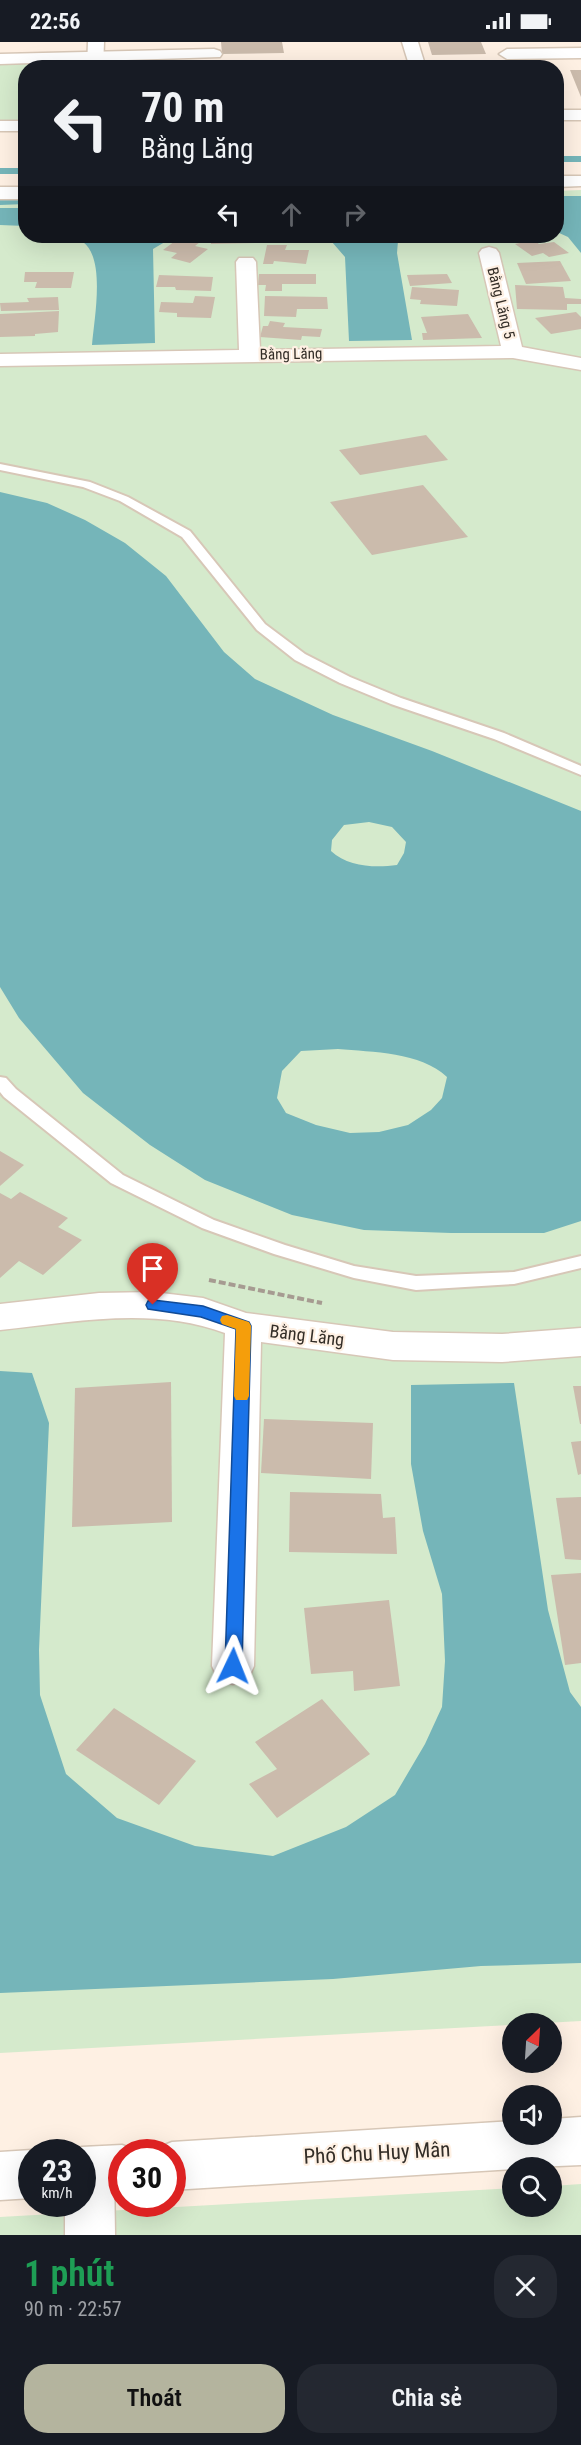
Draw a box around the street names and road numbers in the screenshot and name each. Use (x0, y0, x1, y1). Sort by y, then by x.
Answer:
street label: Bằng Lăng 5 (483, 265, 519, 341)
street label: Bằng Lăng (260, 344, 322, 364)
street label: Bằng Lăng (269, 1320, 345, 1350)
street label: Phố Chu Huy Mân (303, 2137, 451, 2169)

